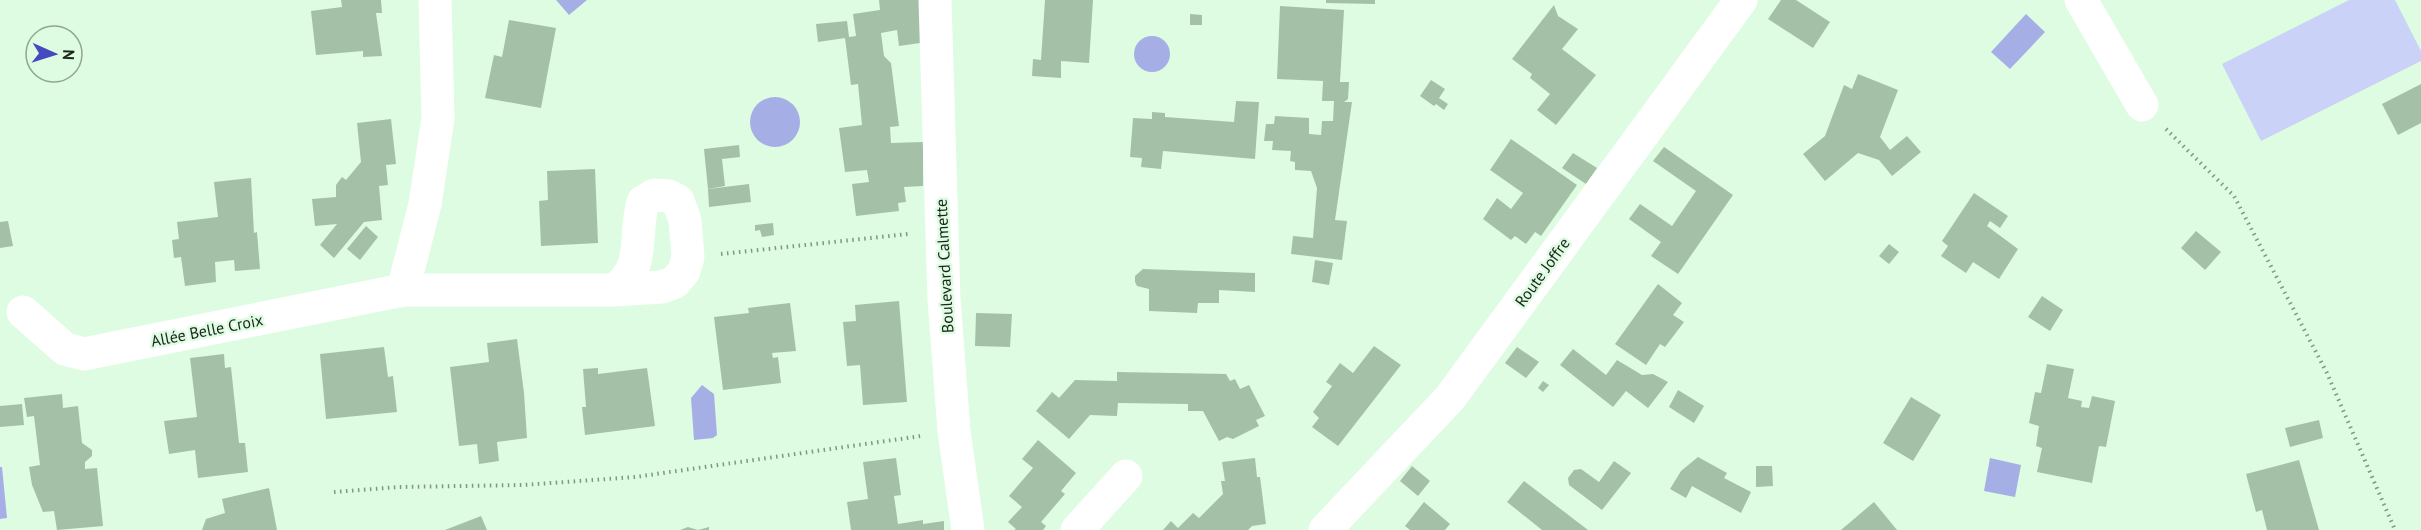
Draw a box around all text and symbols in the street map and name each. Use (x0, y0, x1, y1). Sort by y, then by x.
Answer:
north arrow (24, 24, 84, 84)
text: N (59, 49, 79, 61)
street label: Boulevard Calmette (930, 198, 958, 334)
street label: Route Joffre (1510, 234, 1574, 310)
street label: Allée Belle Croix (149, 309, 265, 351)

